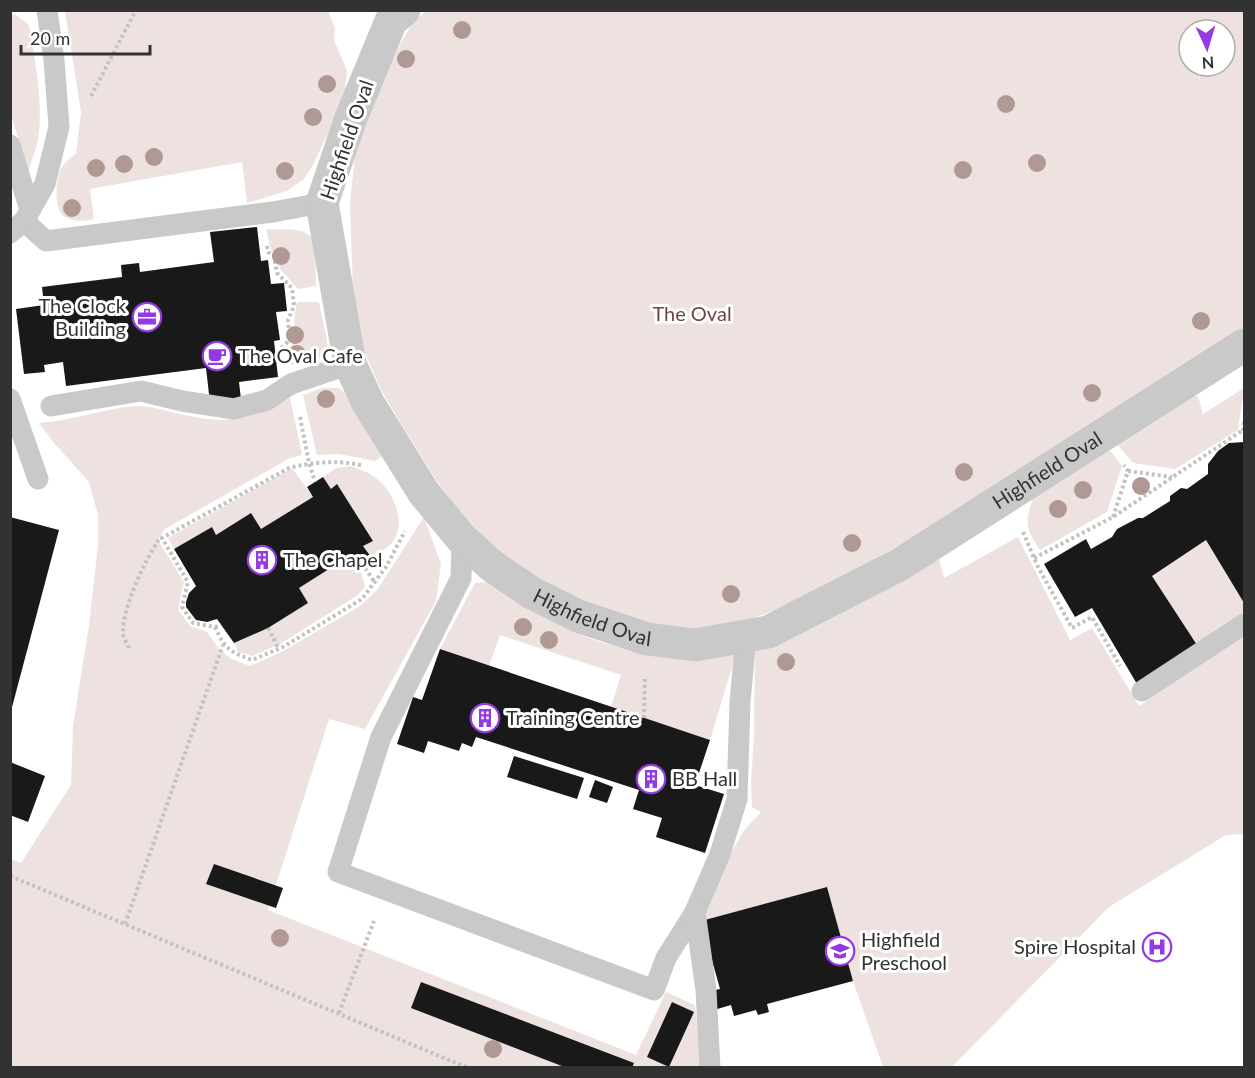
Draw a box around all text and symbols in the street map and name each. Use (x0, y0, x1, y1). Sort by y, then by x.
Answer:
scale bar (21, 18, 150, 56)
north arrow (1177, 18, 1237, 78)
text: 20 m (30, 27, 70, 49)
text: N (1201, 54, 1215, 73)
street label: Highfield Oval (314, 77, 378, 203)
place label: The Clock Building (38, 293, 127, 340)
office icon: The Clock Building (131, 301, 163, 333)
park label: The Oval (652, 301, 732, 325)
cafe icon: The Oval Cafe (201, 340, 233, 372)
place label: The Oval Cafe (238, 343, 363, 367)
street label: Highfield Oval (987, 426, 1106, 513)
building icon: The Chapel (246, 544, 278, 576)
place label: The Chapel (283, 547, 382, 571)
street label: Highfield Oval (530, 583, 653, 650)
building icon: Training Centre (469, 702, 501, 734)
place label: Training Centre (506, 705, 639, 729)
building icon: BB Hall (635, 763, 667, 795)
place label: BB Hall (672, 766, 737, 790)
place label: Highfield Preschool (861, 927, 947, 974)
hospital icon: Spire Hospital (1141, 931, 1173, 963)
place label: Spire Hospital (1014, 934, 1136, 958)
school or university icon: Highfield Preschool (824, 935, 856, 967)

